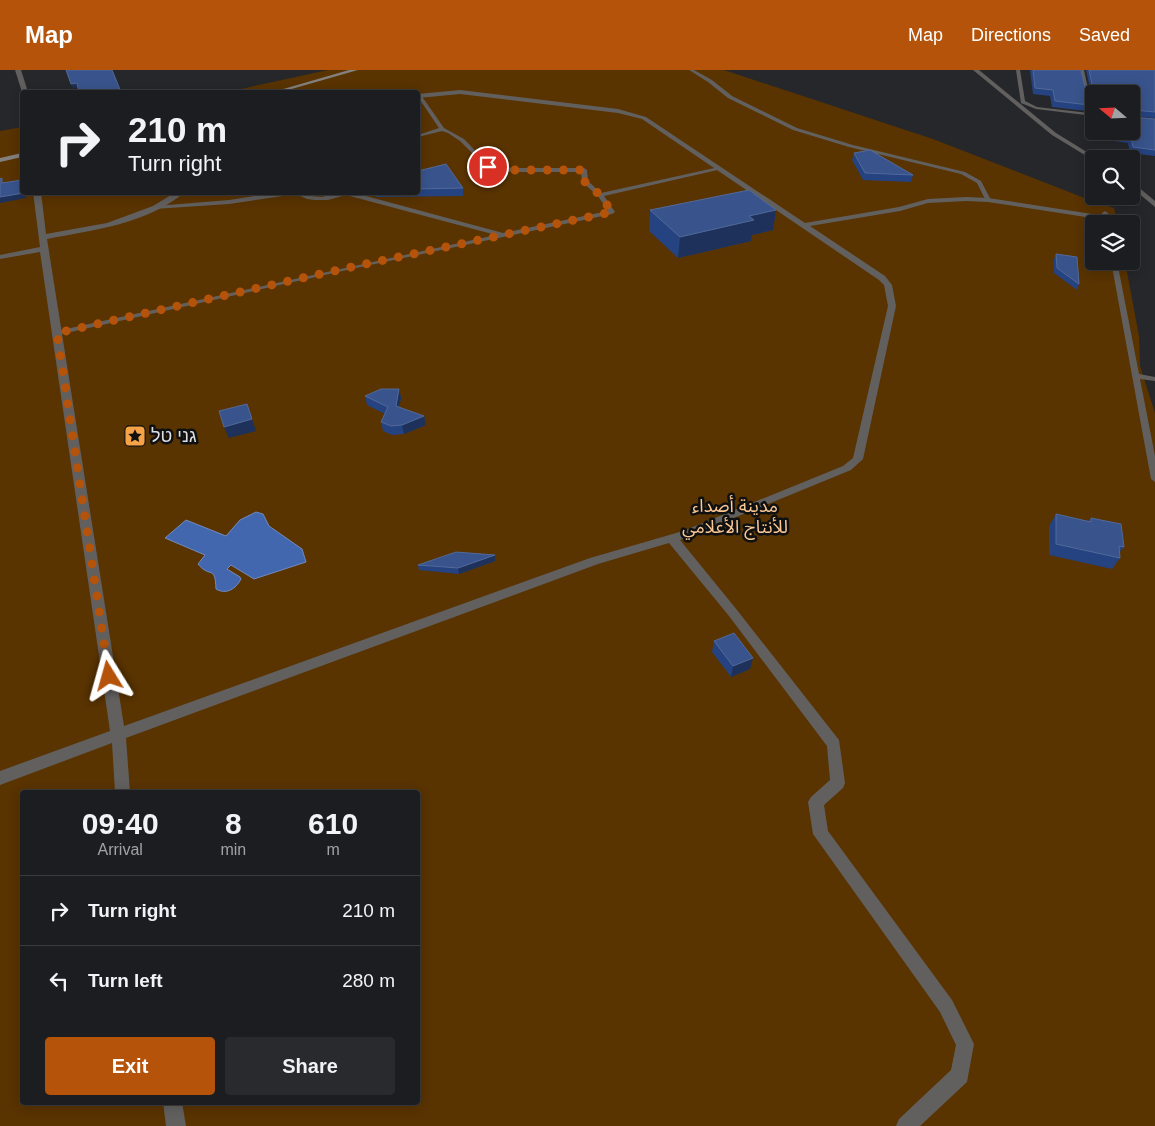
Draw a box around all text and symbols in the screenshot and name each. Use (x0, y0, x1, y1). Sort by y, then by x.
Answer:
text: Map (25, 21, 73, 48)
text: Map (908, 25, 943, 45)
text: Directions (971, 25, 1051, 45)
text: Saved (1079, 25, 1130, 45)
north arrow (1085, 85, 1140, 140)
map controls (1085, 85, 1140, 270)
icon: right (45, 110, 110, 175)
text: 210 m (128, 110, 227, 149)
pin (467, 146, 509, 188)
button: search (1085, 150, 1140, 205)
text: Turn right (128, 151, 221, 176)
icon: arrive (474, 153, 502, 181)
button: layers (1085, 215, 1140, 270)
place icon: גני טל (123, 424, 147, 448)
place label: גני טל (151, 426, 197, 446)
park label: مدينة أصداء للأنتاج الأعلامي (682, 495, 788, 540)
position arrow (82, 649, 134, 701)
text: 09:40 (82, 807, 159, 840)
text: 8 (225, 807, 242, 840)
text: 610 (308, 807, 358, 840)
text: Arrival (98, 841, 143, 858)
text: min (220, 841, 246, 858)
text: m (326, 841, 340, 858)
icon: right (45, 897, 73, 925)
text: Turn right (88, 900, 176, 921)
text: 210 m (342, 900, 395, 921)
icon: left (45, 967, 73, 995)
text: Turn left (88, 970, 163, 991)
text: 280 m (342, 970, 395, 991)
button: Exit (45, 1037, 215, 1095)
button: Share (225, 1037, 395, 1095)

